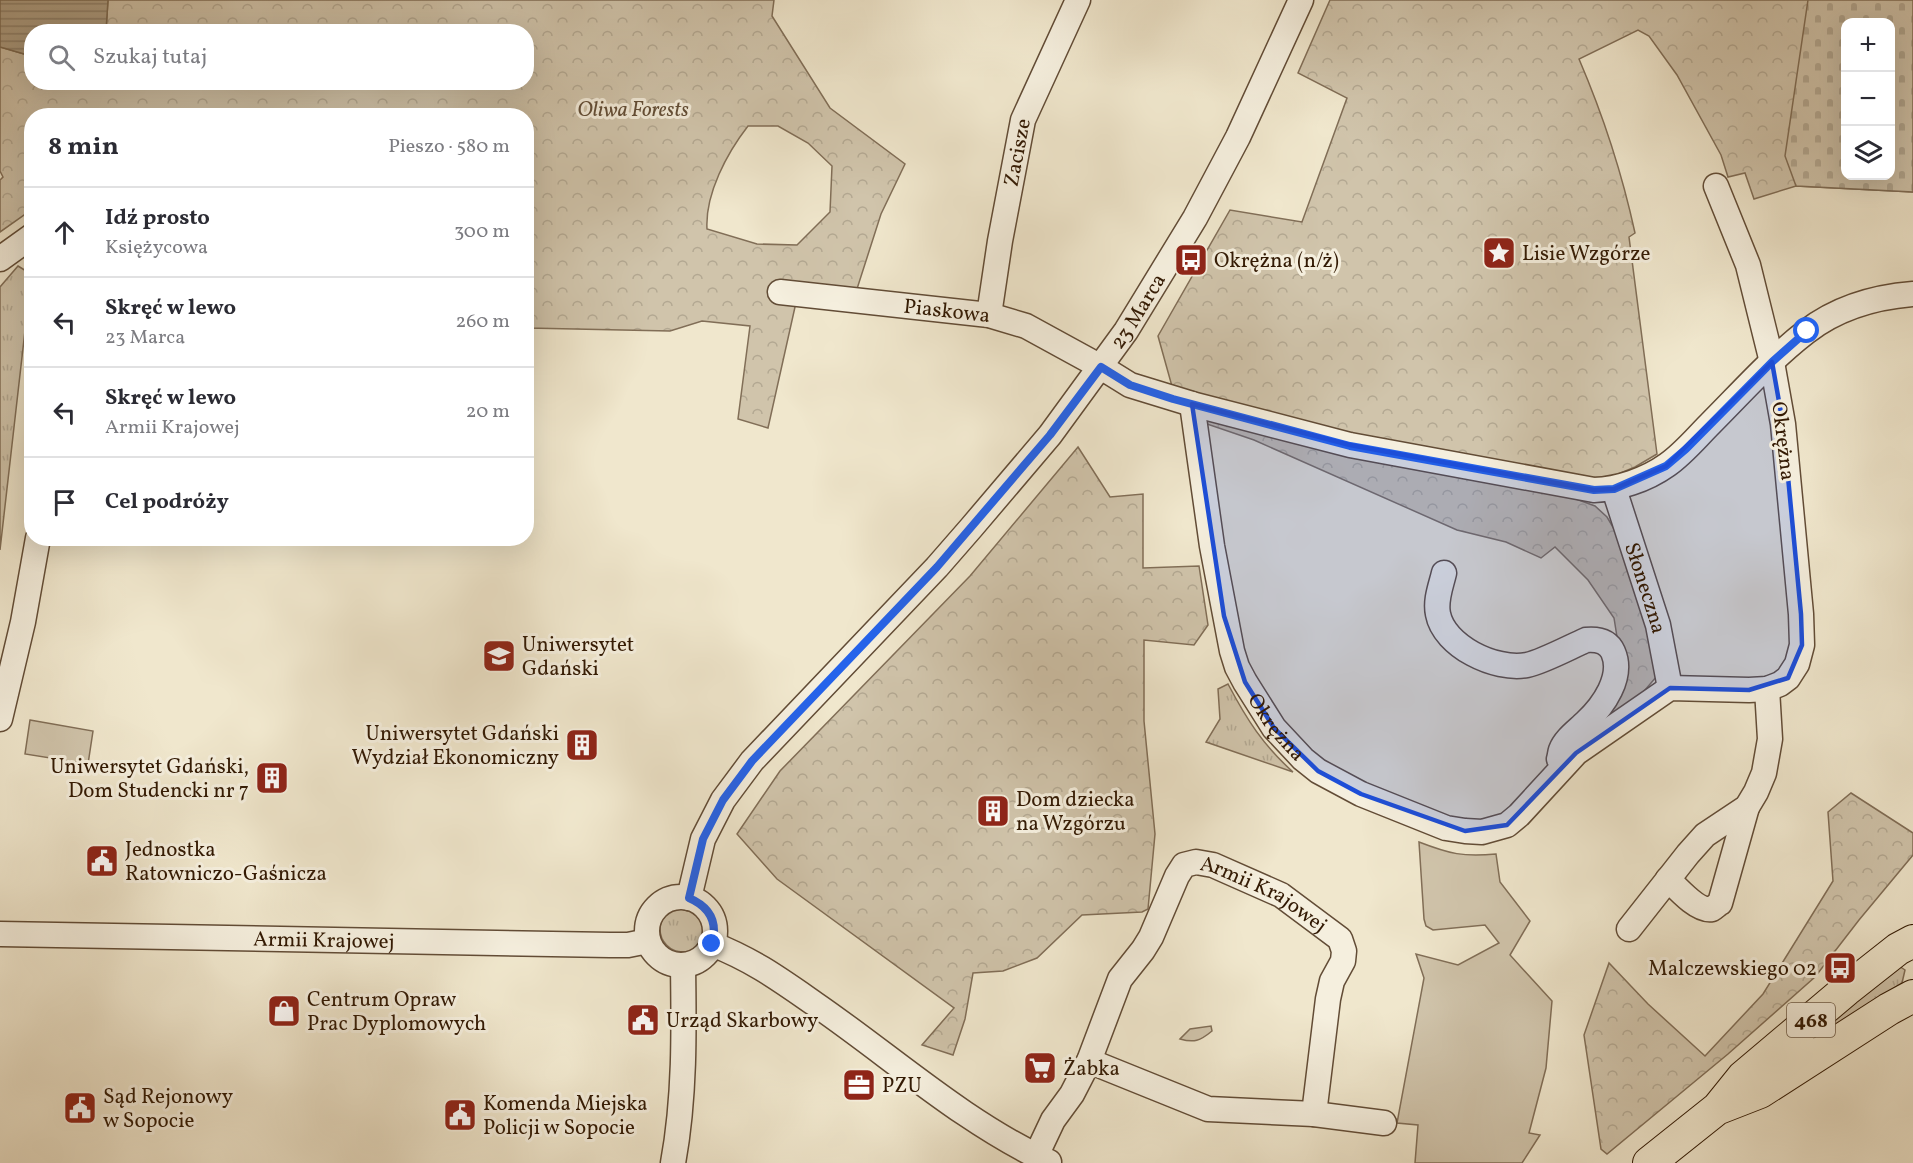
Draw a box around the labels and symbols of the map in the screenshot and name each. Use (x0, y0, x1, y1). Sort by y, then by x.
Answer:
park label: Oliwa Forests (577, 96, 689, 125)
street label: Zacisze (998, 116, 1039, 189)
place icon: Lisie Wzgórze (1481, 235, 1517, 271)
place label: Lisie Wzgórze (1522, 240, 1650, 269)
bus stop icon: Okrężna (n/ż) (1173, 242, 1209, 278)
place label: Okrężna (n/ż) (1214, 247, 1339, 276)
street label: 23 Marca (1104, 268, 1174, 356)
street label: Piaskowa (902, 293, 992, 331)
route start (1793, 317, 1819, 343)
street label: Okrężna (1763, 400, 1802, 482)
street label: Słoneczna (1616, 539, 1672, 636)
place label: Uniwersytet Gdański (522, 631, 634, 684)
school or university icon: Uniwersytet Gdański (481, 638, 517, 674)
street label: Okrężna (1240, 688, 1311, 768)
place label: Uniwersytet Gdański Wydział Ekonomiczny (351, 720, 560, 773)
building icon: Uniwersytet Gdański Wydział Ekonomiczny (564, 727, 600, 763)
place label: Uniwersytet Gdański, Dom Studencki nr 7 (50, 753, 249, 806)
building icon: Uniwersytet Gdański, Dom Studencki nr 7 (254, 760, 290, 796)
place label: Dom dziecka na Wzgórzu (1016, 786, 1135, 839)
building icon: Dom dziecka na Wzgórzu (975, 793, 1011, 829)
place label: Jednostka Ratowniczo-Gaśnicza (125, 836, 327, 889)
public building icon: Jednostka Ratowniczo-Gaśnicza (84, 843, 120, 879)
street label: Armii Krajowej (1198, 850, 1332, 940)
street label: Armii Krajowej (253, 926, 395, 957)
route end (698, 930, 724, 956)
bus stop icon: Malczewskiego 02 (1822, 950, 1858, 986)
place label: Malczewskiego 02 (1648, 955, 1817, 984)
place label: Centrum Opraw Prac Dyplomowych (307, 986, 486, 1039)
shop icon: Centrum Opraw Prac Dyplomowych (266, 993, 302, 1029)
public building icon: Urząd Skarbowy (625, 1002, 661, 1038)
road number: 468 (1787, 1003, 1835, 1037)
place label: Urząd Skarbowy (666, 1007, 819, 1036)
supermarket icon: Żabka (1022, 1050, 1058, 1086)
place label: Żabka (1063, 1055, 1120, 1084)
office icon: PZU (841, 1067, 877, 1103)
place label: PZU (882, 1072, 922, 1101)
place label: Sąd Rejonowy w Sopocie (103, 1083, 234, 1136)
public building icon: Sąd Rejonowy w Sopocie (62, 1090, 98, 1126)
place label: Komenda Miejska Policji w Sopocie (483, 1090, 648, 1143)
public building icon: Komenda Miejska Policji w Sopocie (442, 1097, 478, 1133)

